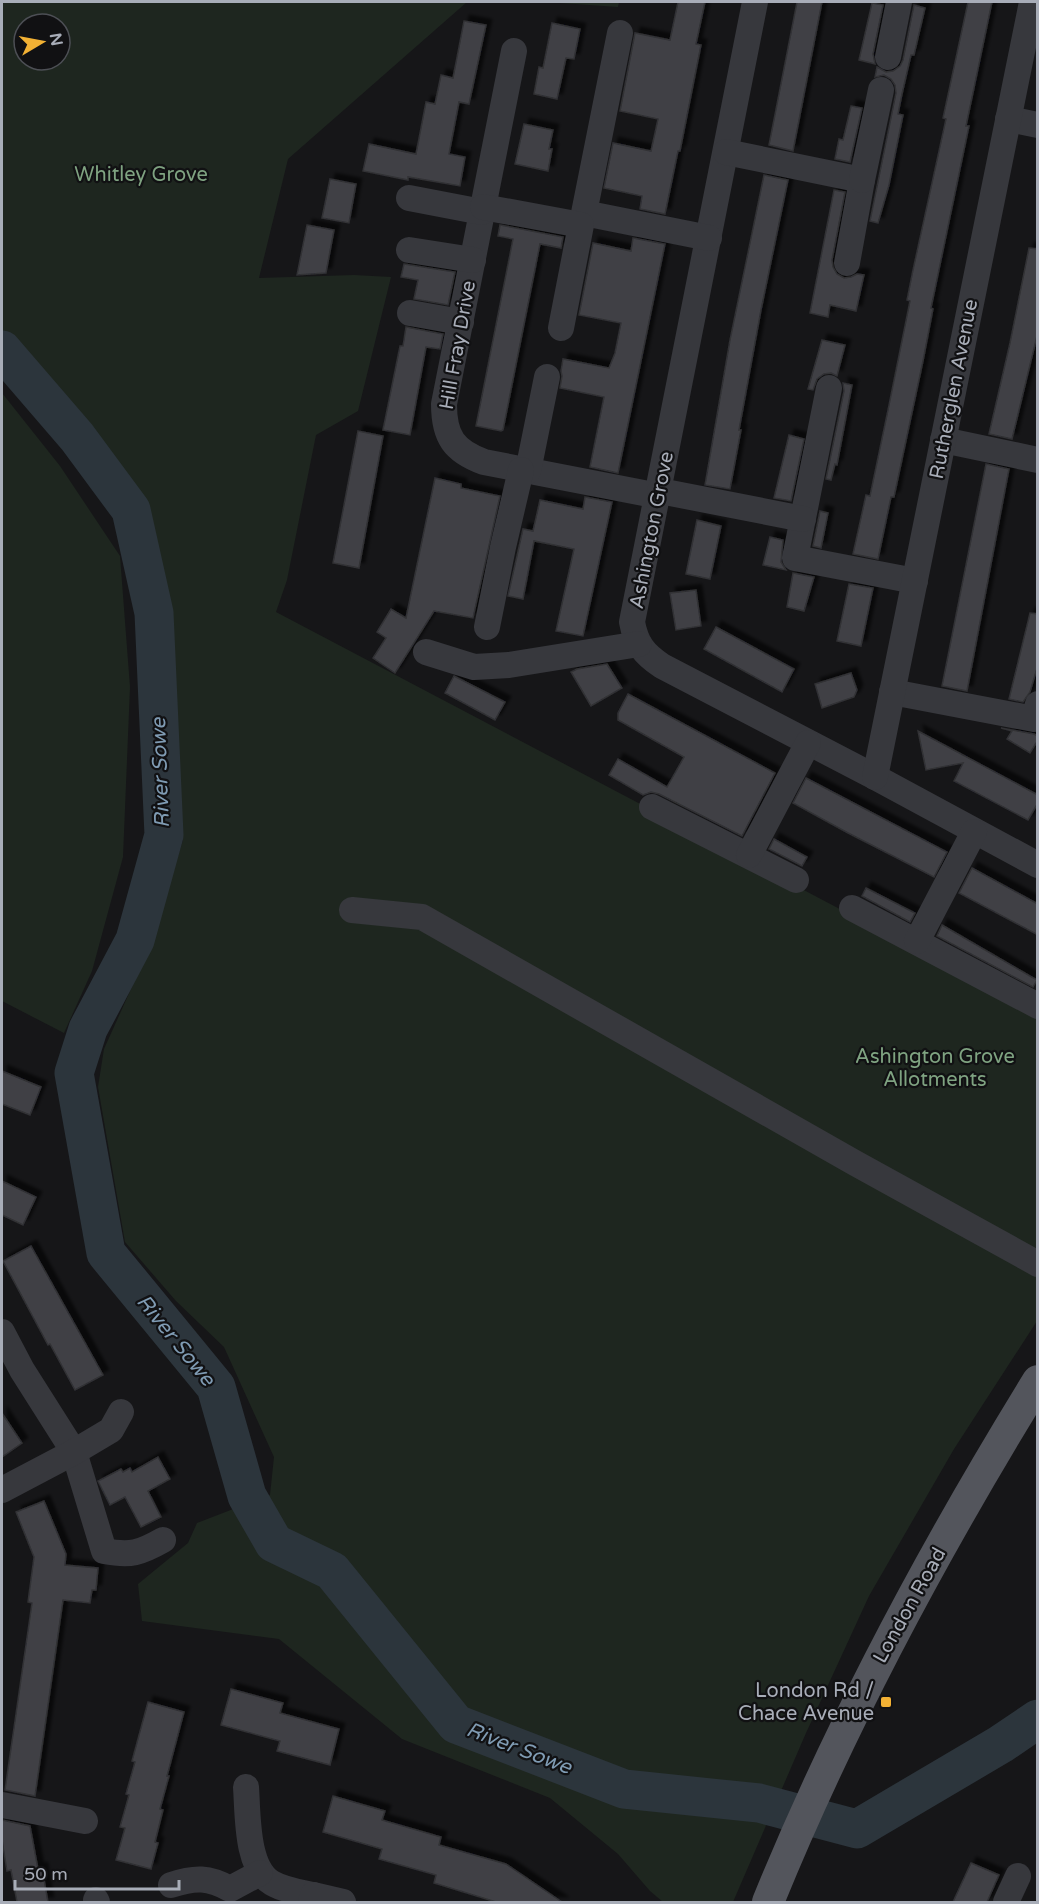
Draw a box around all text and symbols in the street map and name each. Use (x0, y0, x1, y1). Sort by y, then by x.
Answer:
north arrow (12, 12, 72, 72)
text: N (45, 32, 67, 48)
park label: Whitley Grove (74, 163, 208, 187)
street label: Hill Fray Drive (435, 279, 481, 412)
street label: Rutherglen Avenue (925, 297, 983, 481)
street label: Ashington Grove (625, 449, 679, 611)
water label: River Sowe (146, 716, 175, 829)
park label: Ashington Grove Allotments (855, 1045, 1015, 1092)
water label: River Sowe (131, 1290, 221, 1392)
street label: London Road (868, 1544, 951, 1667)
place label: London Rd / Chace Avenue (738, 1679, 874, 1726)
marker: London Rd / Chace Avenue (879, 1695, 893, 1709)
water label: River Sowe (463, 1717, 576, 1780)
scale bar (15, 1853, 178, 1891)
text: 50 m (24, 1863, 68, 1885)

